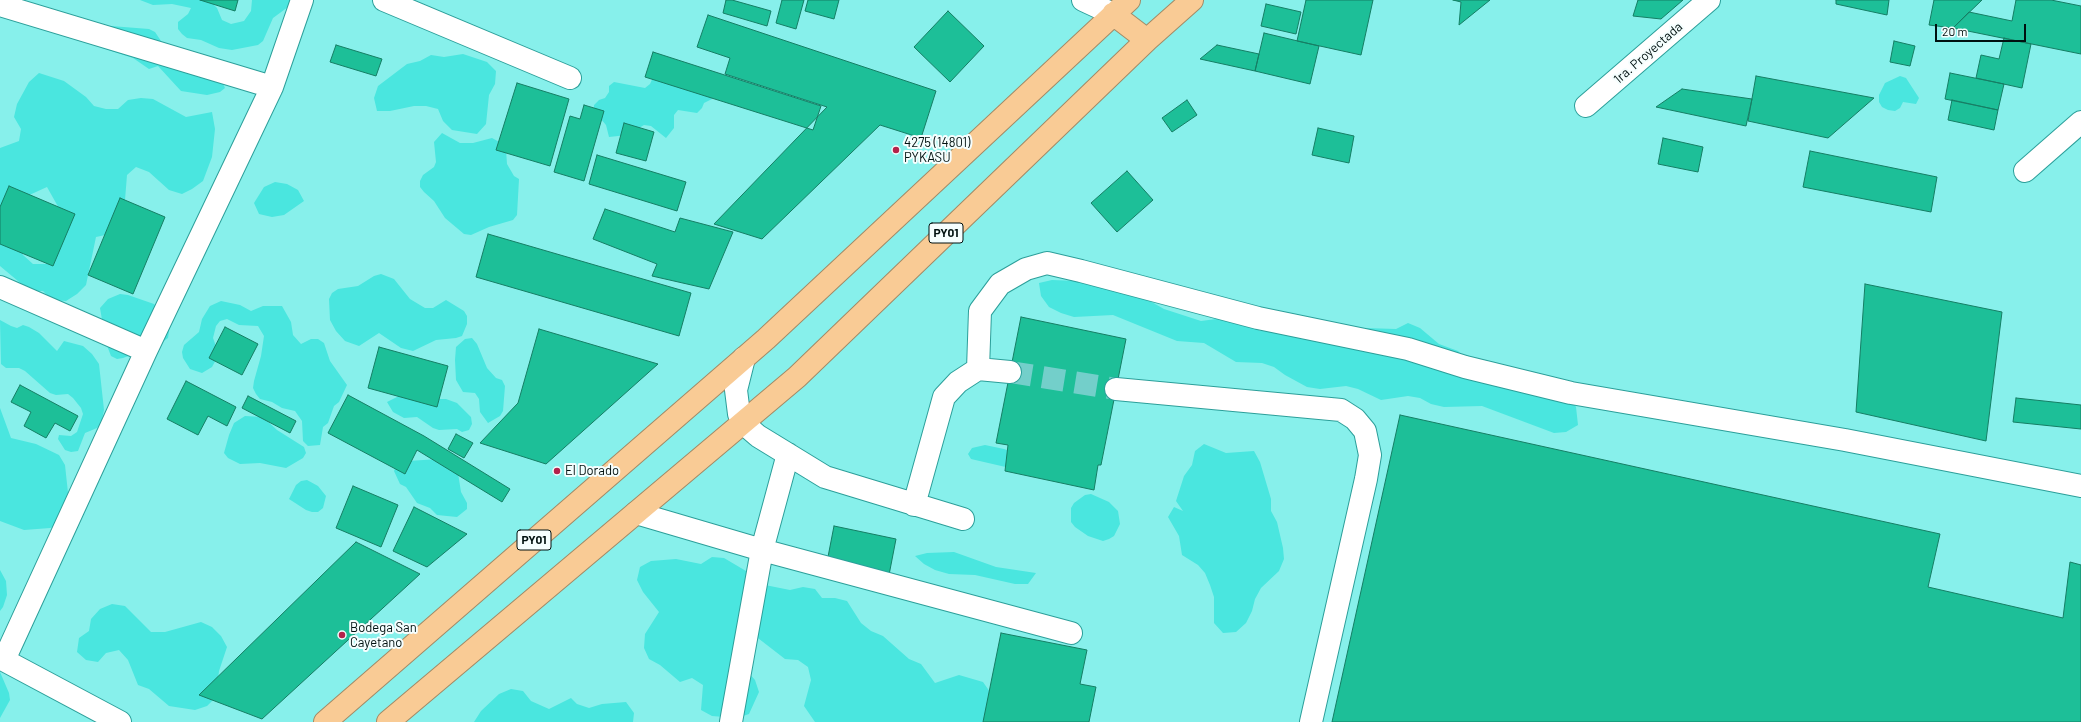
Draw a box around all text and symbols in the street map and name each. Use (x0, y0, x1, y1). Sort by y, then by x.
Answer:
scale bar (1937, 16, 2028, 42)
street label: 1ra. Proyectada (1610, 19, 1686, 87)
text: 20 m (1942, 24, 1968, 38)
place label: 4275 (14801) PYKASU (904, 135, 970, 166)
marker: 4275 (14801) PYKASU (891, 145, 901, 155)
road number: PY01 (929, 223, 963, 243)
place label: El Dorado (565, 463, 619, 479)
marker: El Dorado (552, 466, 562, 476)
road number: PY01 (517, 530, 551, 550)
place label: Bodega San Cayetano (350, 620, 417, 651)
marker: Bodega San Cayetano (337, 630, 347, 640)

